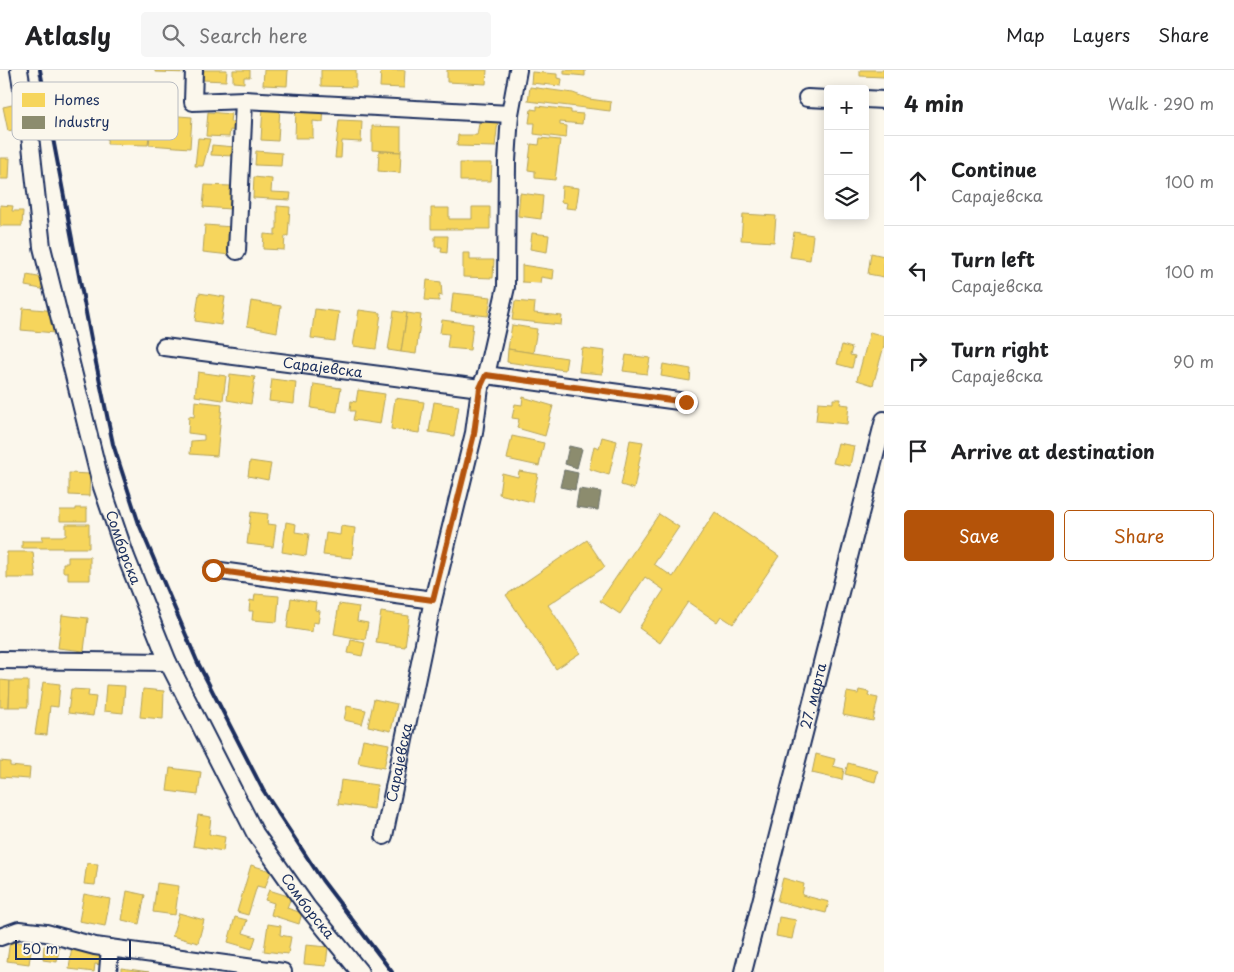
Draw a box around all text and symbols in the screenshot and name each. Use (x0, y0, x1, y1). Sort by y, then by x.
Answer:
search box (141, 12, 491, 57)
text: Atlasly (25, 17, 111, 53)
icon: search (159, 21, 187, 49)
text: Search here (199, 21, 308, 49)
text: Map (1006, 21, 1045, 48)
text: Layers (1073, 21, 1130, 48)
text: Share (1158, 21, 1209, 48)
legend (12, 82, 178, 140)
map controls (824, 85, 869, 220)
button: + (824, 85, 869, 130)
text: 4 min (904, 87, 964, 119)
text: Homes (54, 89, 100, 110)
text: Walk · 290 m (1108, 91, 1214, 115)
text: Industry (54, 111, 109, 132)
button: − (824, 130, 869, 175)
text: Continue (951, 155, 1037, 183)
icon: ahead (904, 167, 932, 195)
text: 100 m (1165, 169, 1214, 193)
button: layers (824, 175, 869, 220)
text: Сарајевска (951, 183, 1043, 207)
text: Turn left (951, 245, 1035, 273)
icon: left (904, 257, 932, 285)
text: 100 m (1165, 259, 1214, 283)
text: Сарајевска (951, 273, 1043, 297)
text: Turn right (951, 335, 1049, 363)
icon: right (904, 347, 932, 375)
text: 90 m (1173, 349, 1214, 373)
street label: Сарајевска (282, 352, 364, 383)
text: Сарајевска (951, 363, 1043, 387)
route end (675, 391, 698, 414)
icon: arrive (904, 437, 932, 465)
text: Arrive at destination (951, 437, 1155, 465)
street label: Сомборска (101, 507, 147, 588)
button: Save (904, 510, 1054, 561)
button: Share (1064, 510, 1214, 561)
route start (202, 559, 225, 582)
street label: 27. марта (795, 660, 832, 731)
street label: Сарајевска (380, 721, 417, 804)
street label: Сомборска (276, 869, 340, 943)
scale bar (15, 937, 131, 960)
text: 50 m (22, 938, 58, 959)

